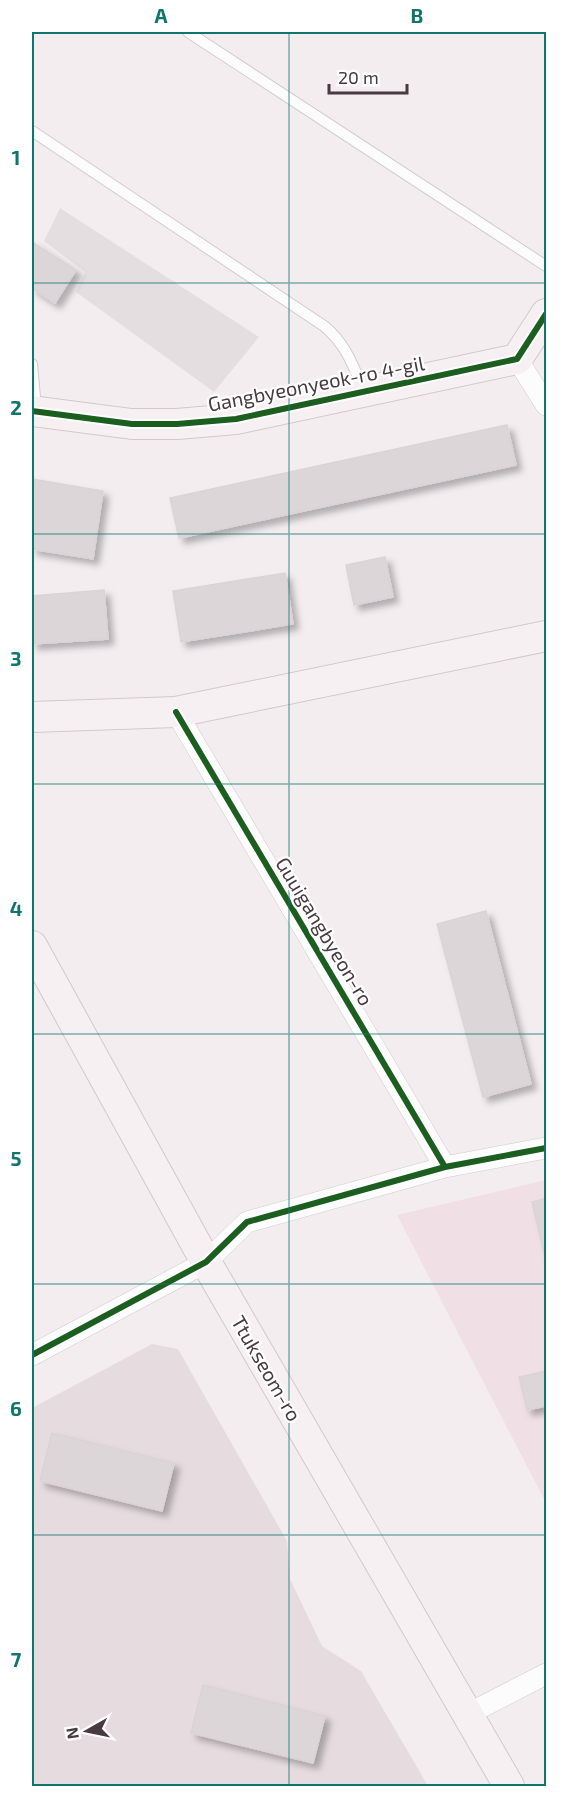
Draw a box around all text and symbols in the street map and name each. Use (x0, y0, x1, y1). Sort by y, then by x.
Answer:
text: A (154, 3, 168, 27)
text: B (411, 3, 423, 27)
scale bar (329, 57, 407, 95)
text: 20 m (338, 66, 379, 88)
text: 1 (12, 145, 20, 169)
street label: Gangbyeonyeok-ro 4-gil (206, 350, 426, 416)
text: 2 (10, 395, 22, 419)
text: 3 (10, 646, 22, 670)
street label: Guuigangbyeon-ro (271, 853, 379, 1009)
text: 4 (10, 896, 23, 920)
text: 5 (10, 1146, 22, 1170)
street label: Ttukseom-ro (227, 1311, 307, 1425)
text: 6 (10, 1396, 22, 1420)
text: 7 (11, 1647, 22, 1671)
north arrow (57, 1701, 117, 1761)
text: N (61, 1726, 82, 1741)

